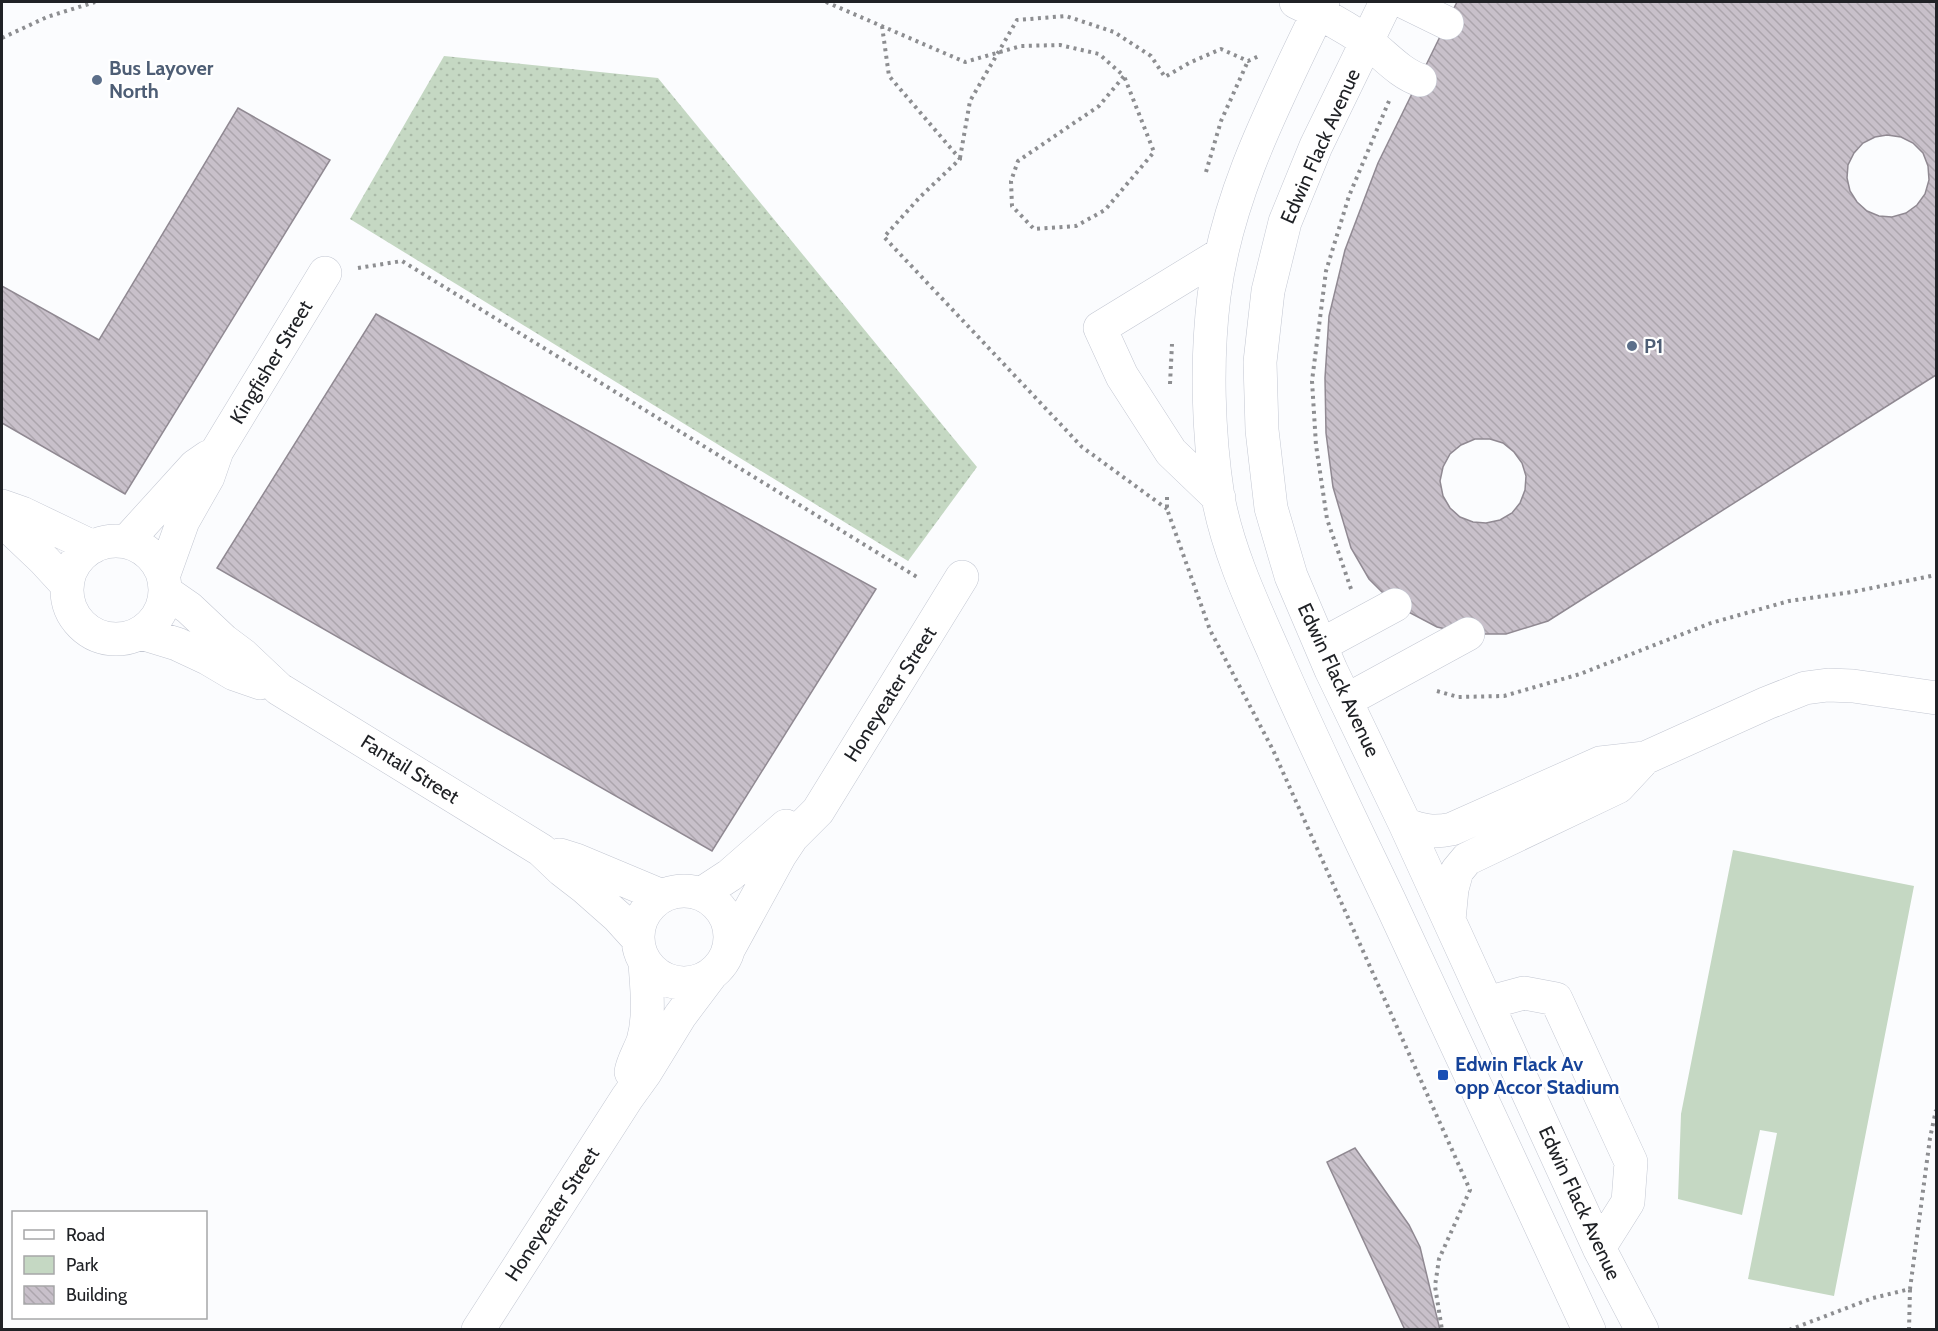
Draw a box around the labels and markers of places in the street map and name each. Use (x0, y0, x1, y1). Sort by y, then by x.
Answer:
place label: Bus Layover North (109, 56, 214, 103)
marker: Bus Layover North (90, 73, 104, 87)
place label: P1 (1644, 334, 1663, 358)
marker: P1 (1625, 339, 1639, 353)
place label: Edwin Flack Av opp Accor Stadium (1455, 1052, 1619, 1099)
marker: Edwin Flack Av opp Accor Stadium (1436, 1068, 1450, 1082)

